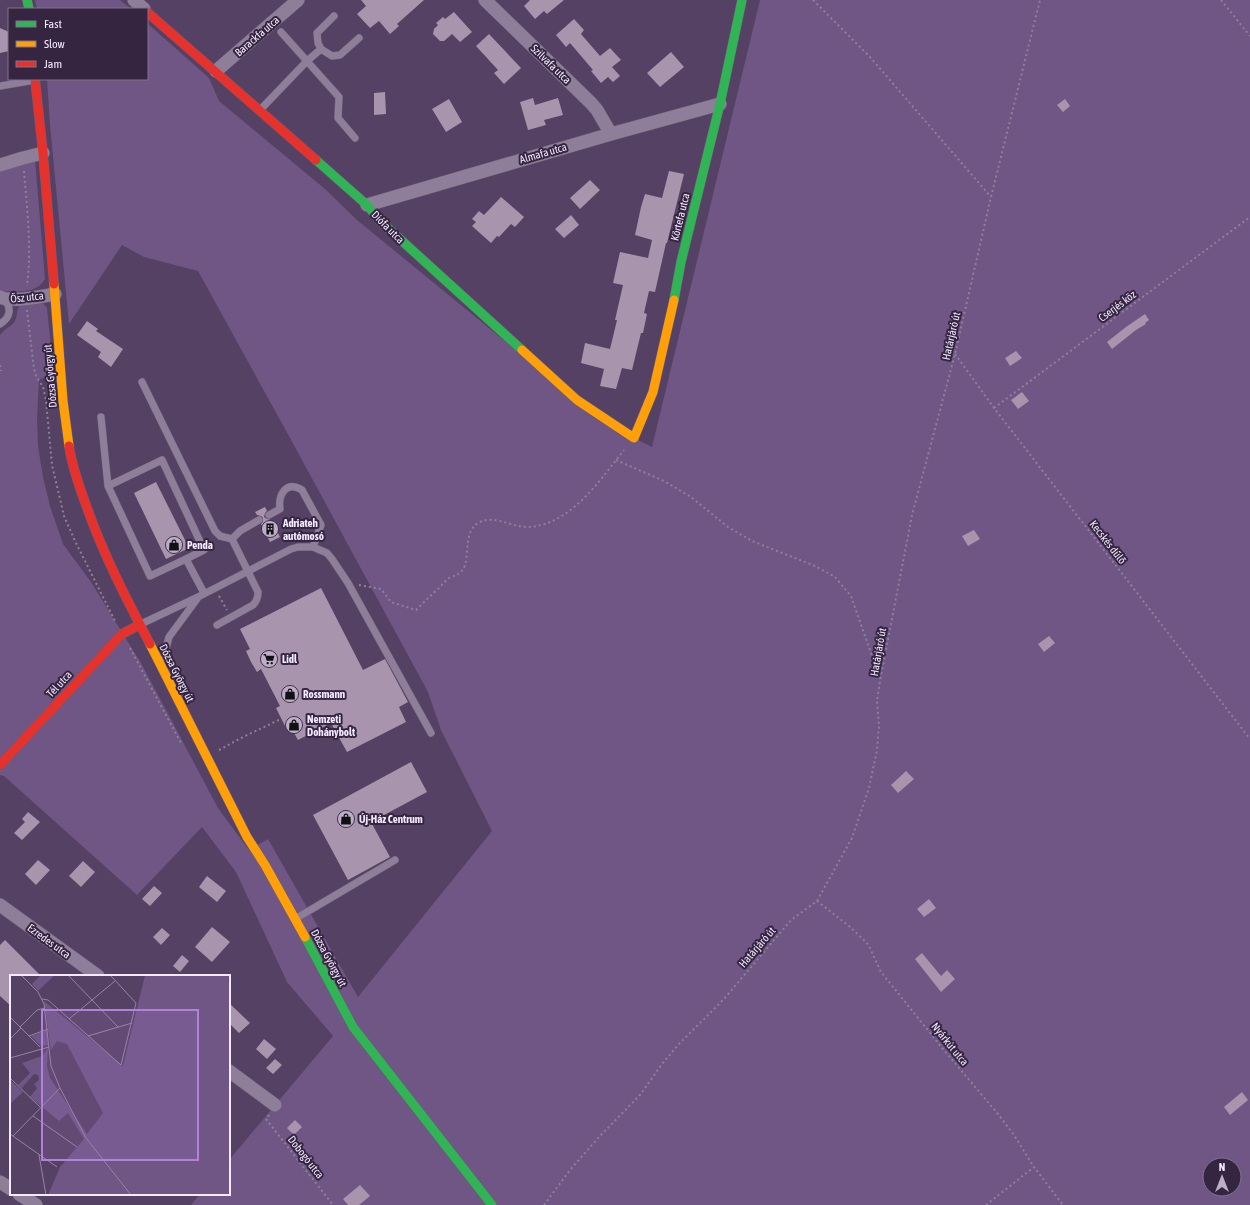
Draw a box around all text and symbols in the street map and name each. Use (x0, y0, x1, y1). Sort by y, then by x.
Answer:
legend (8, 8, 148, 80)
street label: Barackfa utca (232, 14, 282, 58)
text: Fast (44, 17, 62, 31)
text: Slow (44, 37, 65, 51)
street label: Szilvafa utca (529, 42, 573, 86)
text: Jam (44, 57, 62, 71)
street label: Almafa utca (518, 141, 568, 165)
street label: Körtefa utca (668, 192, 692, 242)
street label: Diófa utca (369, 208, 407, 246)
street label: Cserjés köz (1096, 288, 1138, 324)
street label: Ősz utca (10, 289, 44, 305)
street label: Határjáró út (940, 311, 962, 361)
street label: Dózsa György út (41, 344, 59, 408)
place label: Adriateh autómosó (282, 517, 324, 542)
street label: Kecskés dűlő (1087, 518, 1129, 566)
building icon: Adriateh autómosó (260, 519, 280, 539)
shop icon: Penda (164, 535, 184, 555)
place label: Penda (187, 539, 213, 551)
street label: Határjáró út (868, 627, 888, 677)
street label: Dózsa György út (157, 642, 197, 704)
supermarket icon: Lidl (259, 649, 279, 669)
place label: Lidl (282, 653, 298, 665)
street label: Tél utca (44, 669, 74, 699)
shop icon: Rossmann (280, 684, 300, 704)
place label: Rossmann (303, 688, 345, 700)
place label: Nemzeti Dohánybolt (307, 713, 356, 738)
shop icon: Nemzeti Dohánybolt (284, 715, 304, 735)
shop icon: Új-Ház Centrum (336, 809, 356, 829)
place label: Új-Ház Centrum (359, 813, 423, 825)
street label: Ezredes utca (25, 921, 73, 961)
street label: Határjáró út (736, 925, 778, 969)
street label: Dózsa György út (309, 927, 349, 989)
inset map (10, 975, 230, 1195)
street label: Nyárkút utca (929, 1020, 971, 1068)
street label: Dobogó utca (286, 1133, 326, 1181)
north arrow (1202, 1157, 1242, 1197)
text: N (1219, 1161, 1225, 1173)

